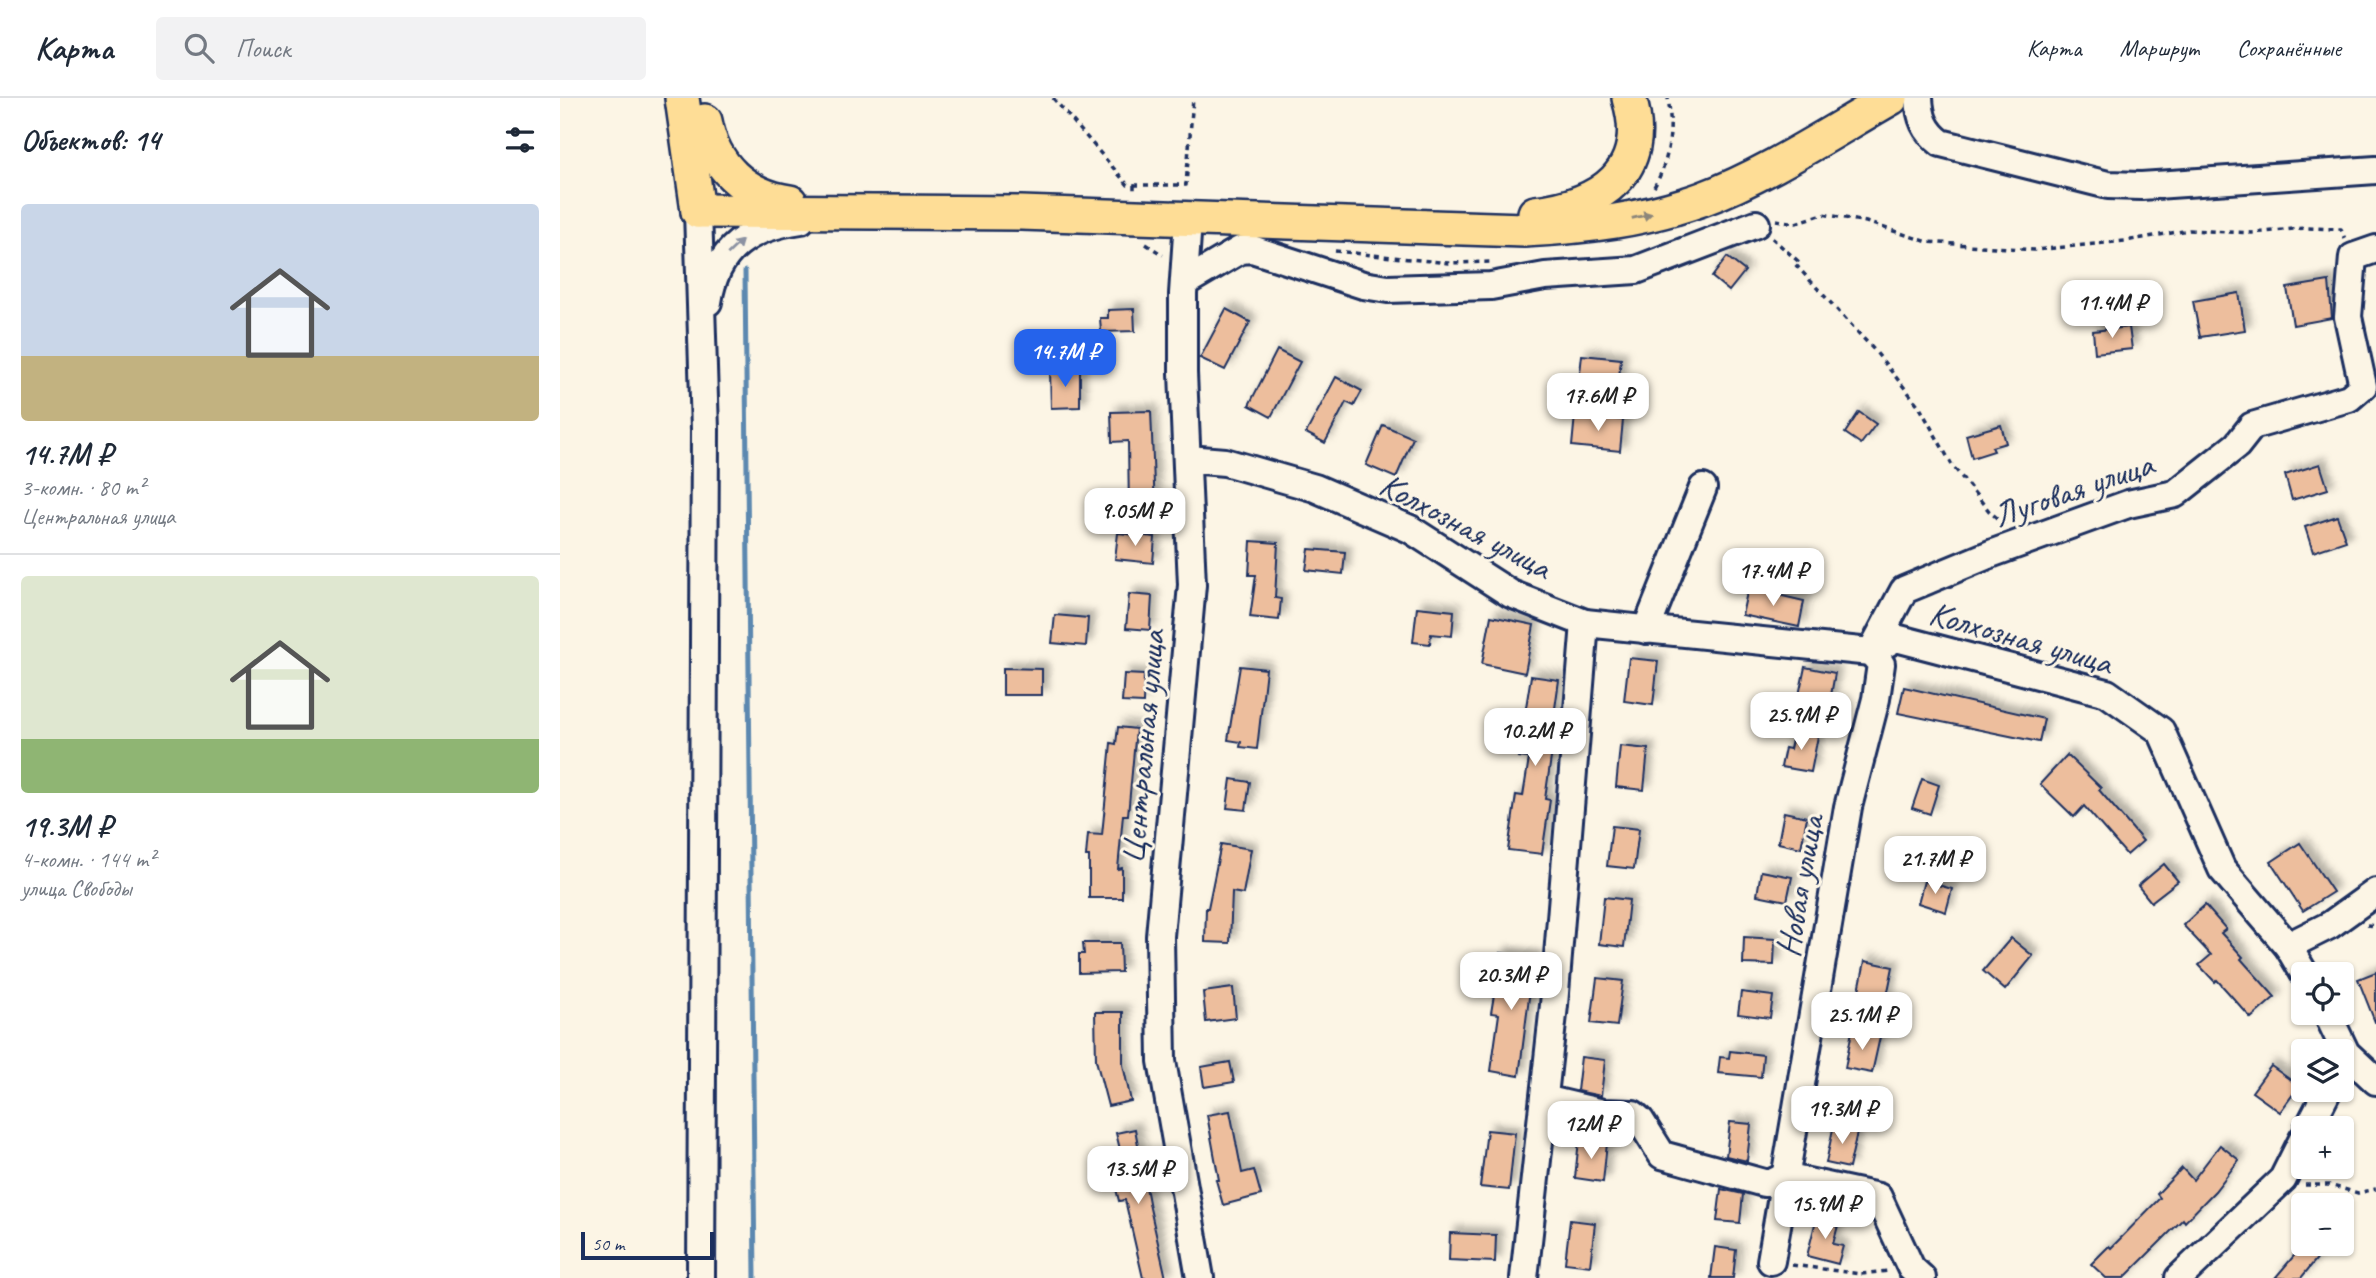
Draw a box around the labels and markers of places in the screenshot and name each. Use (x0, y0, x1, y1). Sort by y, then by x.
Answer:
pin: 11.4M ₽ (2047, 280, 2177, 340)
pin: 14.7M ₽ (1000, 330, 1130, 389)
pin: 17.6M ₽ (1533, 374, 1663, 433)
pin: 9.05M ₽ (1070, 489, 1200, 548)
pin: 17.4M ₽ (1708, 548, 1838, 608)
pin: 25.9M ₽ (1736, 692, 1866, 752)
pin: 10.2M ₽ (1470, 708, 1600, 768)
pin: 21.7M ₽ (1870, 836, 2000, 896)
pin: 20.3M ₽ (1446, 953, 1576, 1012)
pin: 25.1M ₽ (1797, 992, 1927, 1052)
pin: 19.3M ₽ (1777, 1086, 1907, 1146)
pin: 12M ₽ (1542, 1102, 1640, 1161)
pin: 13.5M ₽ (1073, 1146, 1203, 1206)
pin: 15.9M ₽ (1760, 1182, 1890, 1241)

